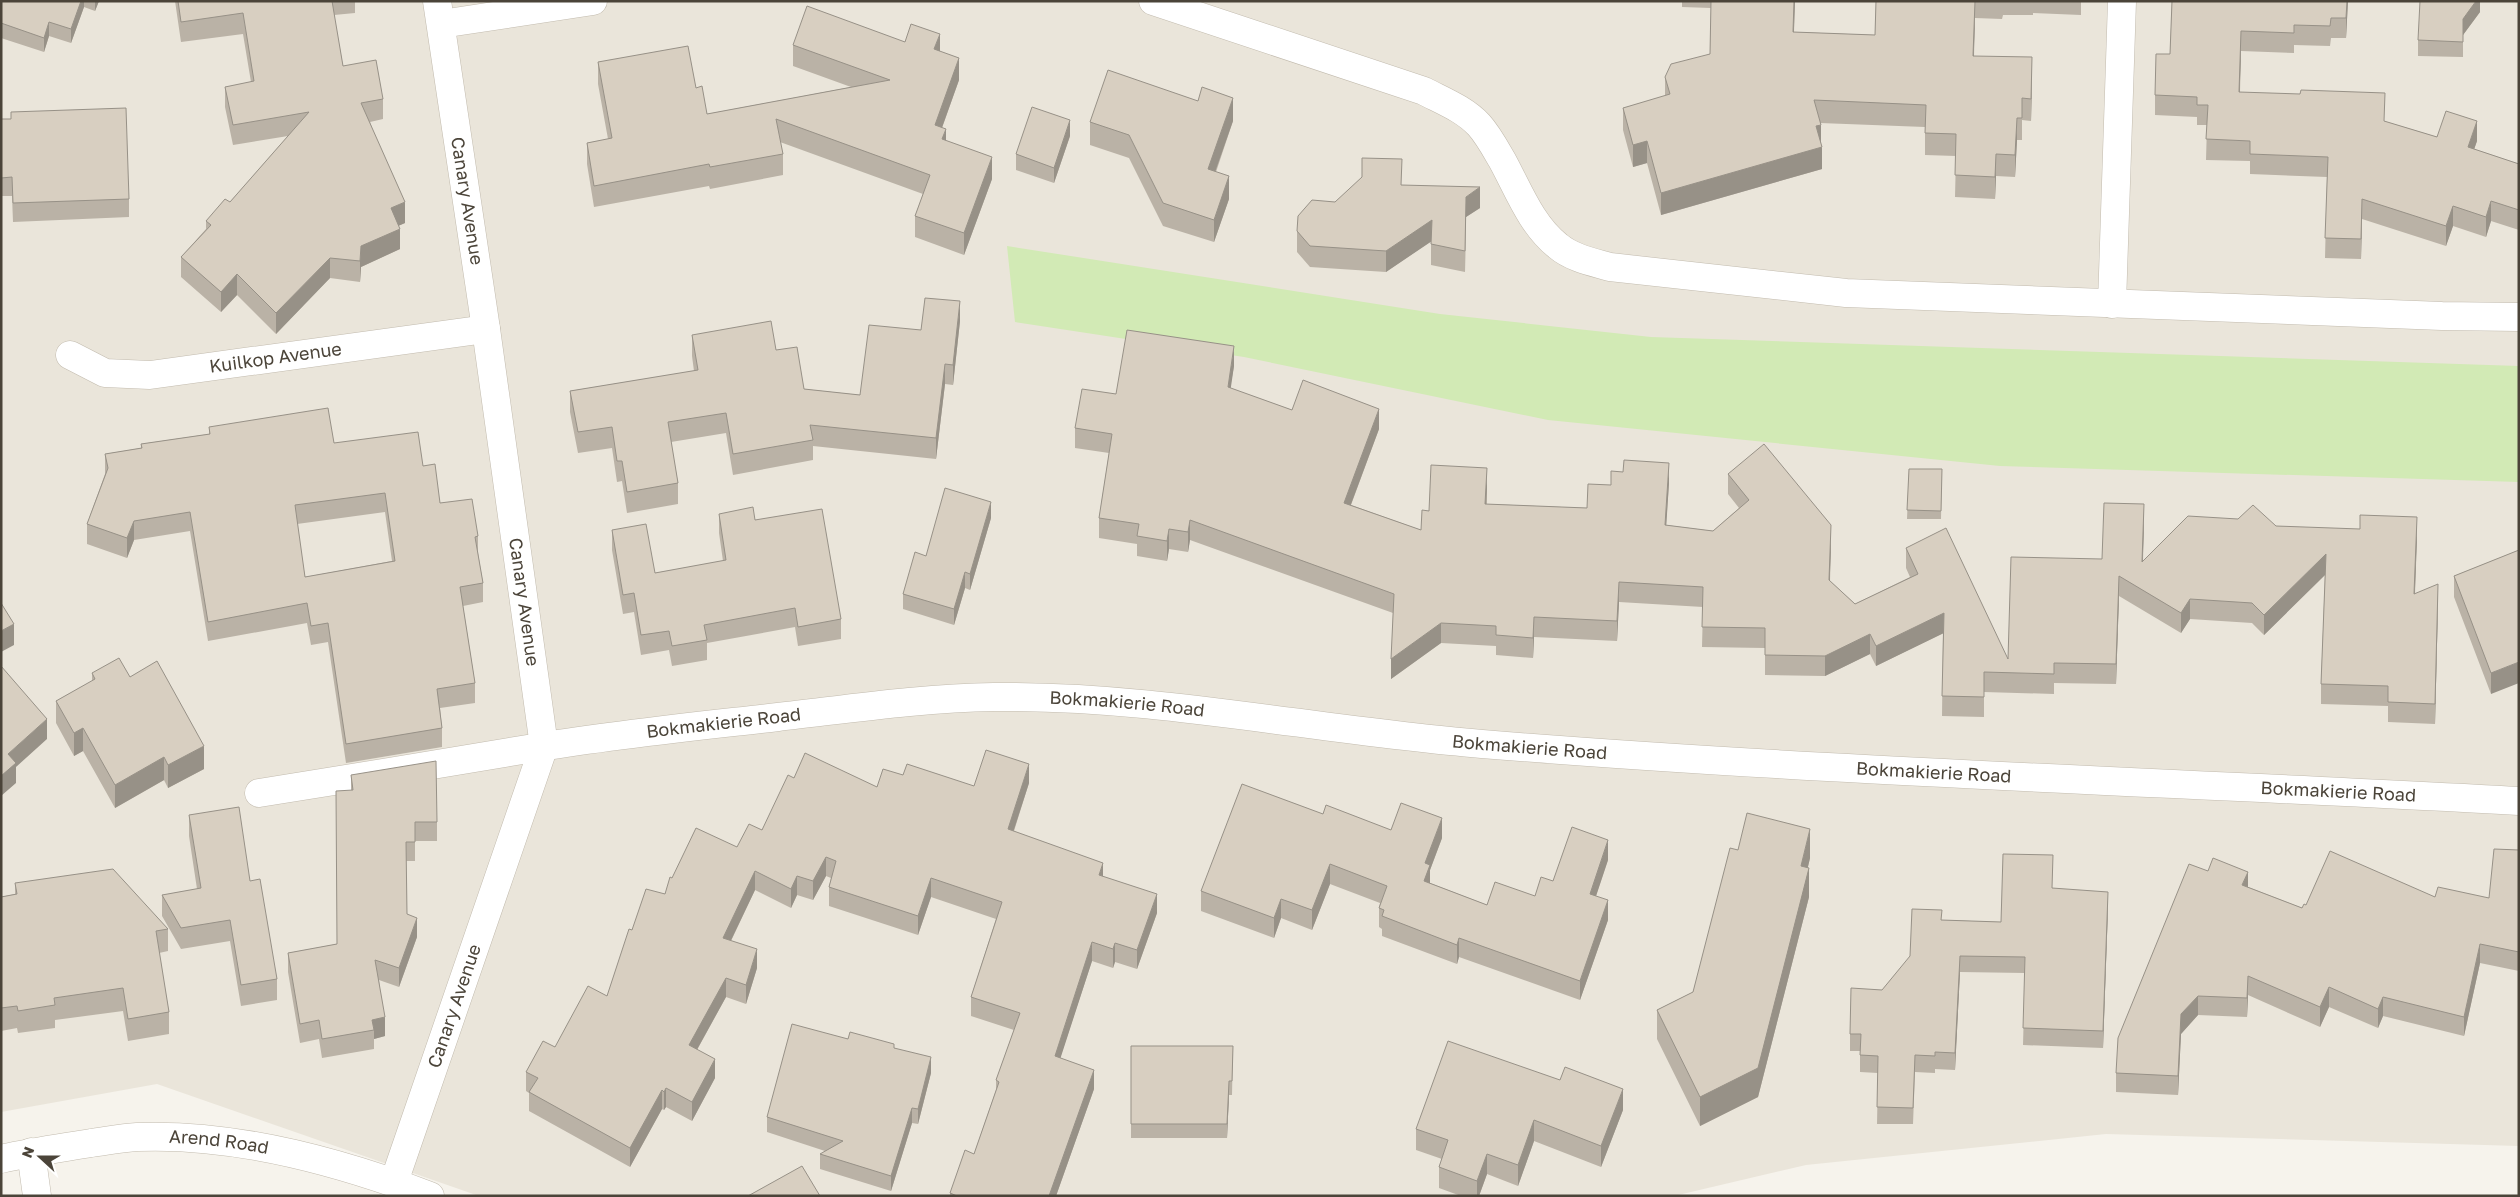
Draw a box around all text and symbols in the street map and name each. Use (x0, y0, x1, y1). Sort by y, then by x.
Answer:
street label: Canary Avenue (447, 135, 489, 266)
street label: Kuilkop Avenue (208, 337, 343, 377)
street label: Canary Avenue (505, 536, 545, 667)
street label: Bokmakierie Road (1049, 686, 1206, 721)
street label: Bokmakierie Road (645, 702, 802, 742)
street label: Bokmakierie Road (1451, 729, 1608, 763)
street label: Bokmakierie Road (1856, 757, 2012, 786)
street label: Bokmakierie Road (2260, 776, 2417, 806)
street label: Canary Avenue (422, 941, 485, 1071)
street label: Arend Road (169, 1125, 271, 1158)
north arrow (15, 1132, 65, 1182)
text: N (18, 1144, 37, 1160)

